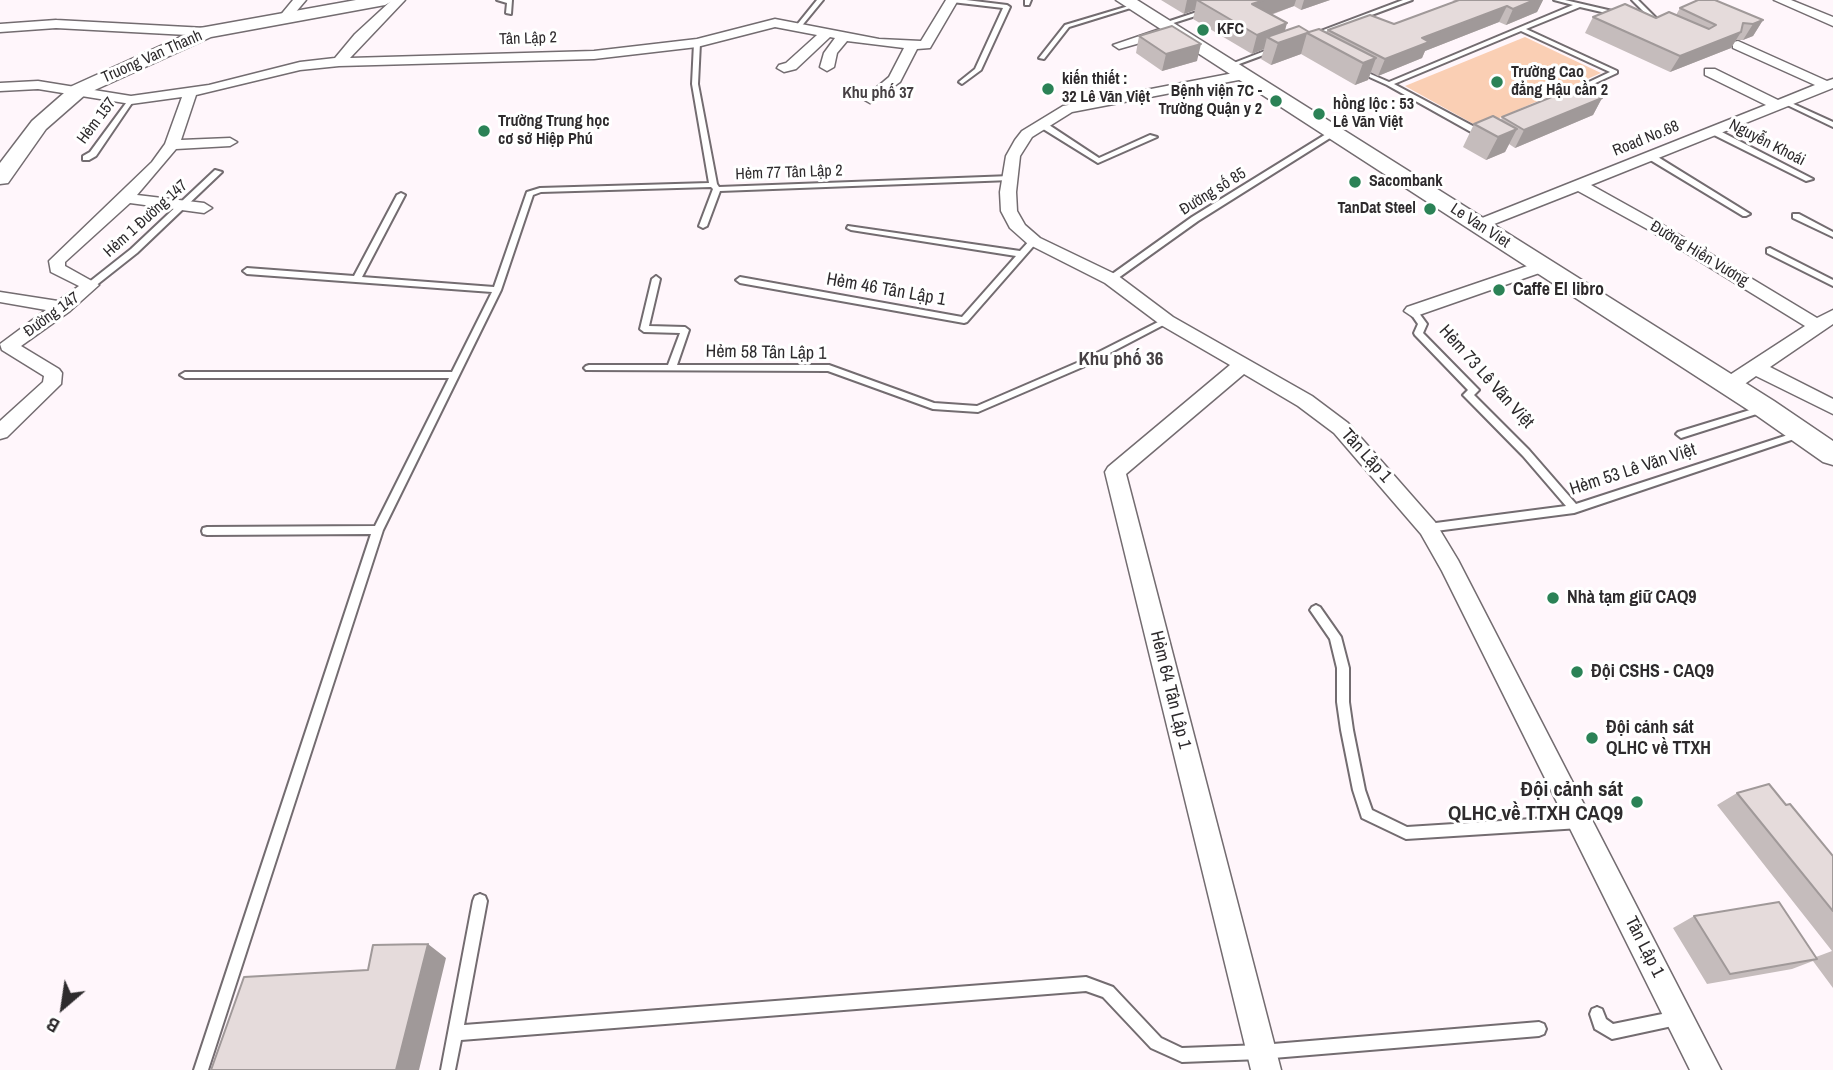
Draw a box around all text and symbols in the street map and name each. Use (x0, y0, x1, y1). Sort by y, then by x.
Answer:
place label: KFC (1217, 20, 1244, 40)
marker: KFC (1195, 22, 1211, 38)
street label: Truong Van Thanh (99, 26, 205, 88)
street label: Tân Lập 2 (499, 28, 557, 50)
place label: Trường Cao đẳng Hậu cần 2 (1511, 63, 1608, 101)
place label: kiến thiết : 32 Lê Văn Việt (1062, 70, 1150, 108)
marker: Trường Cao đẳng Hậu cần 2 (1489, 74, 1505, 90)
marker: kiến thiết : 32 Lê Văn Việt (1040, 81, 1056, 97)
place label: Bệnh viện 7C - Trường Quận y 2 (1158, 82, 1262, 120)
district label: Khu phố 37 (842, 84, 914, 104)
marker: Bệnh viện 7C - Trường Quận y 2 (1268, 93, 1284, 109)
street label: Hẻm 157 (73, 94, 121, 148)
place label: hồng lộc : 53 Lê Văn Việt (1333, 95, 1414, 133)
marker: hồng lộc : 53 Lê Văn Việt (1311, 106, 1327, 122)
place label: Trường Trung học cơ sở Hiệp Phú (498, 112, 610, 150)
street label: Nguyễn Khoái (1726, 116, 1808, 170)
street label: Road No.68 (1610, 117, 1682, 161)
marker: Trường Trung học cơ sở Hiệp Phú (476, 123, 492, 139)
street label: Hẻm 77 Tân Lập 2 (735, 162, 843, 184)
street label: Đường số 85 (1176, 164, 1250, 220)
place label: Sacombank (1369, 172, 1443, 192)
marker: Sacombank (1347, 174, 1363, 190)
street label: Hẻm 1 Đường 147 (100, 176, 192, 262)
place label: TanDat Steel (1337, 199, 1416, 219)
street label: Le Van Viet (1447, 200, 1513, 252)
marker: TanDat Steel (1422, 201, 1438, 217)
street label: Đường Hiền Vương (1646, 217, 1752, 291)
street label: Hẻm 46 Tân Lập 1 (825, 269, 947, 311)
place label: Caffe El libro (1513, 279, 1604, 301)
marker: Caffe El libro (1491, 282, 1507, 298)
street label: Đường 147 (20, 288, 84, 342)
street label: Hẻm 73 Lê Văn Việt (1434, 321, 1538, 433)
street label: Hẻm 58 Tân Lập 1 (705, 341, 827, 365)
district label: Khu phố 36 (1079, 349, 1163, 371)
street label: Tân Lập 1 (1336, 425, 1396, 487)
street label: Hẻm 53 Lê Văn Việt (1567, 439, 1699, 501)
place label: Nhà tạm giữ CAQ9 (1567, 587, 1697, 609)
marker: Nhà tạm giữ CAQ9 (1545, 590, 1561, 606)
street label: Hẻm 64 Tân Lập 1 (1145, 629, 1195, 751)
place label: Đội CSHS - CAQ9 (1591, 661, 1714, 683)
marker: Đội CSHS - CAQ9 (1569, 664, 1585, 680)
place label: Đội cảnh sát QLHC về TTXH (1606, 717, 1711, 760)
marker: Đội cảnh sát QLHC về TTXH (1584, 730, 1600, 746)
place label: Đội cảnh sát QLHC về TTXH CAQ9 (1448, 777, 1623, 827)
marker: Đội cảnh sát QLHC về TTXH CAQ9 (1629, 794, 1645, 810)
street label: Tân Lập 1 (1620, 913, 1668, 981)
north arrow (28, 972, 98, 1042)
text: B (42, 1011, 64, 1039)

